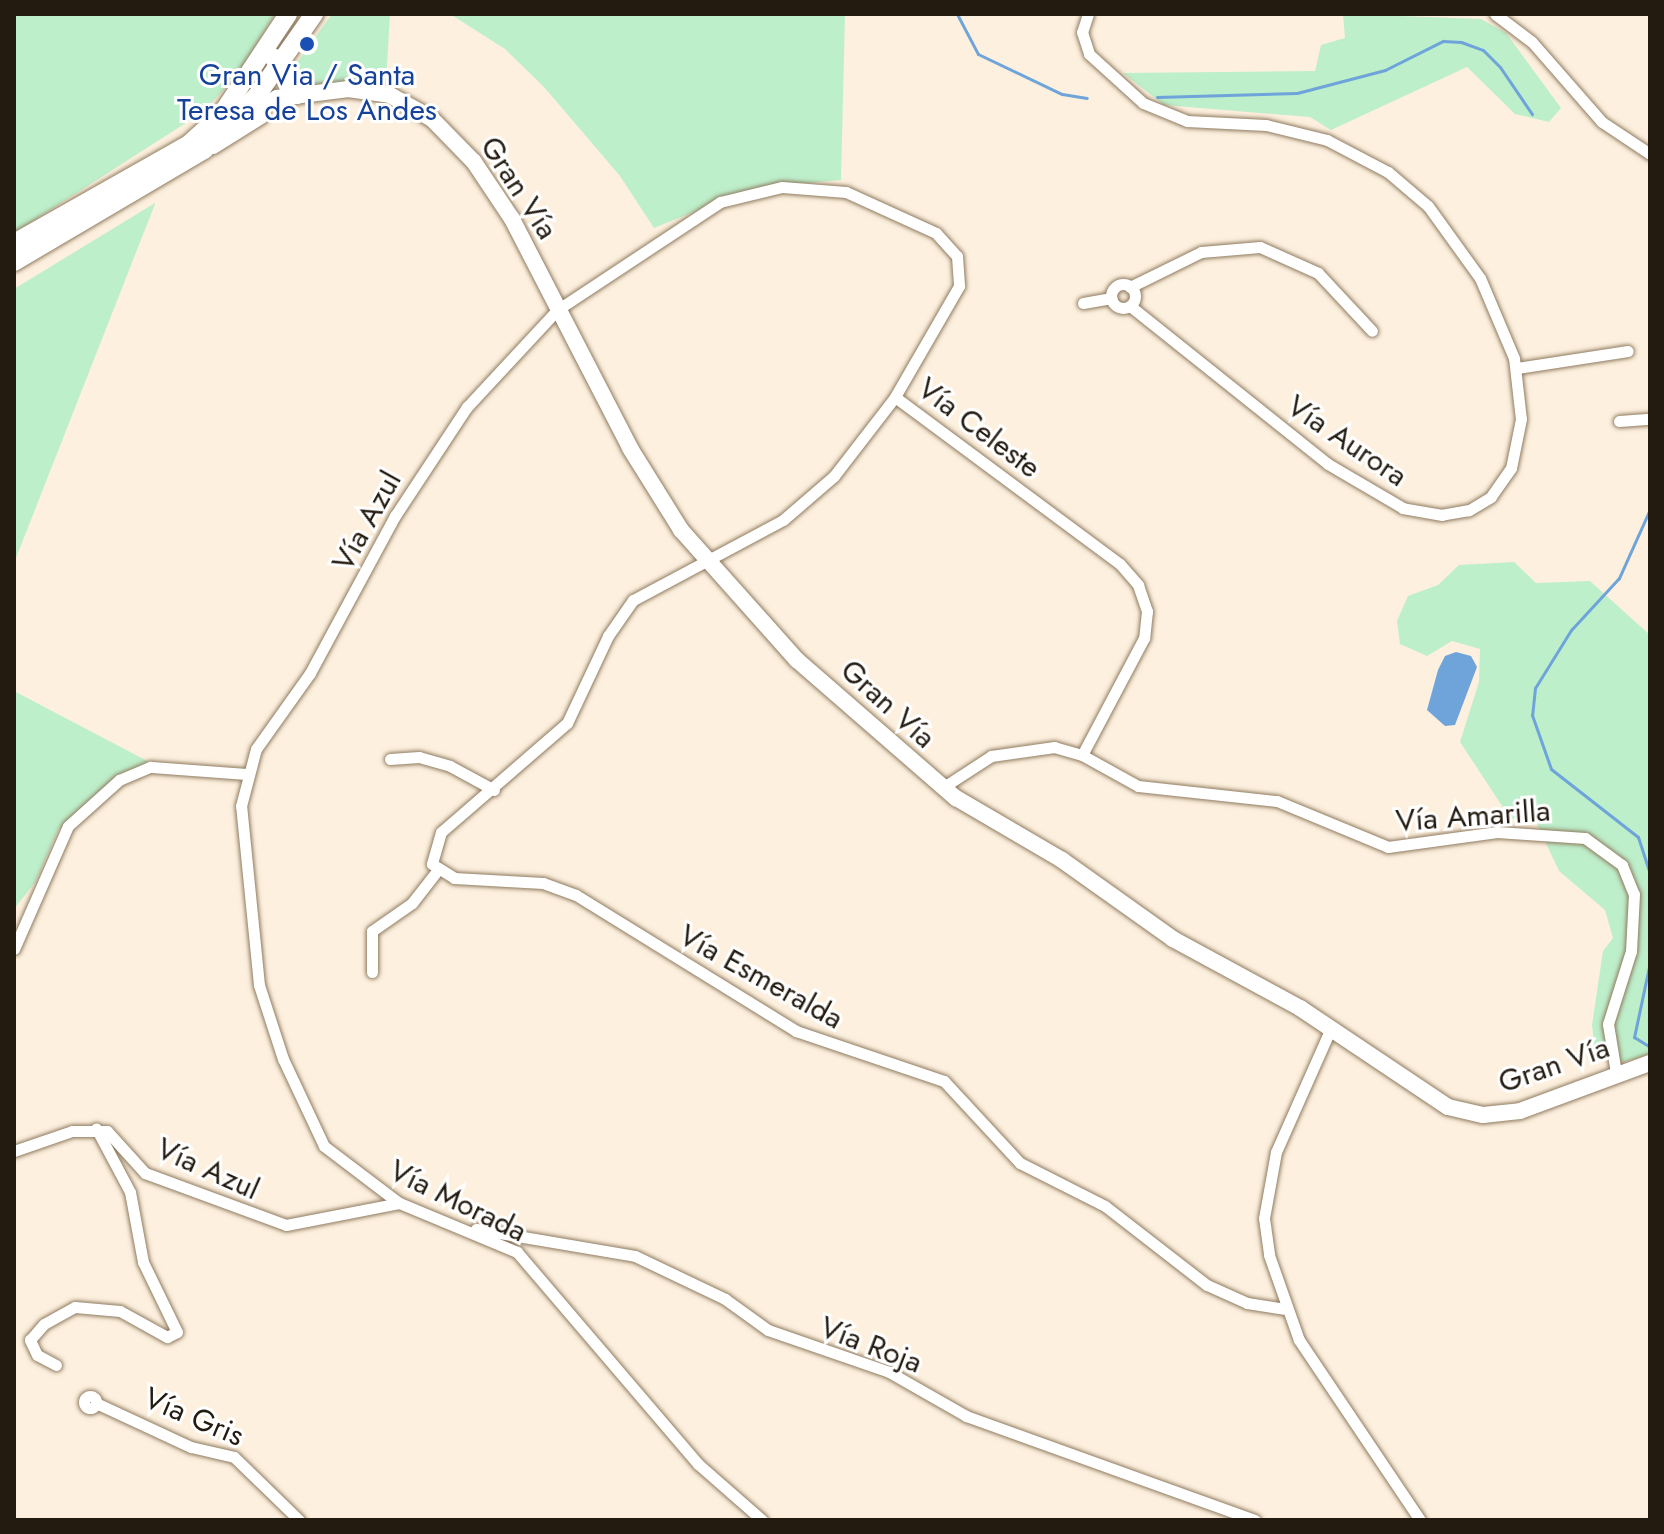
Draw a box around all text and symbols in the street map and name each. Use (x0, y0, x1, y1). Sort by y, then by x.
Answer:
marker: Gran Via / Santa Teresa de Los Andes (298, 35, 316, 53)
place label: Gran Via / Santa Teresa de Los Andes (177, 57, 437, 128)
street label: Gran Vía (473, 130, 565, 246)
street label: Vía Celeste (911, 370, 1047, 486)
street label: Vía Aurora (1280, 388, 1414, 494)
street label: Vía Azul (325, 465, 409, 577)
street label: Gran Vía (833, 652, 943, 756)
street label: Vía Amarilla (1394, 793, 1552, 839)
street label: Vía Esmeralda (673, 917, 849, 1037)
street label: Gran Vía (1494, 1029, 1614, 1101)
street label: Vía Azul (151, 1130, 265, 1208)
street label: Vía Morada (384, 1152, 532, 1250)
street label: Vía Roja (815, 1309, 927, 1381)
street label: Vía Gris (139, 1380, 249, 1454)

